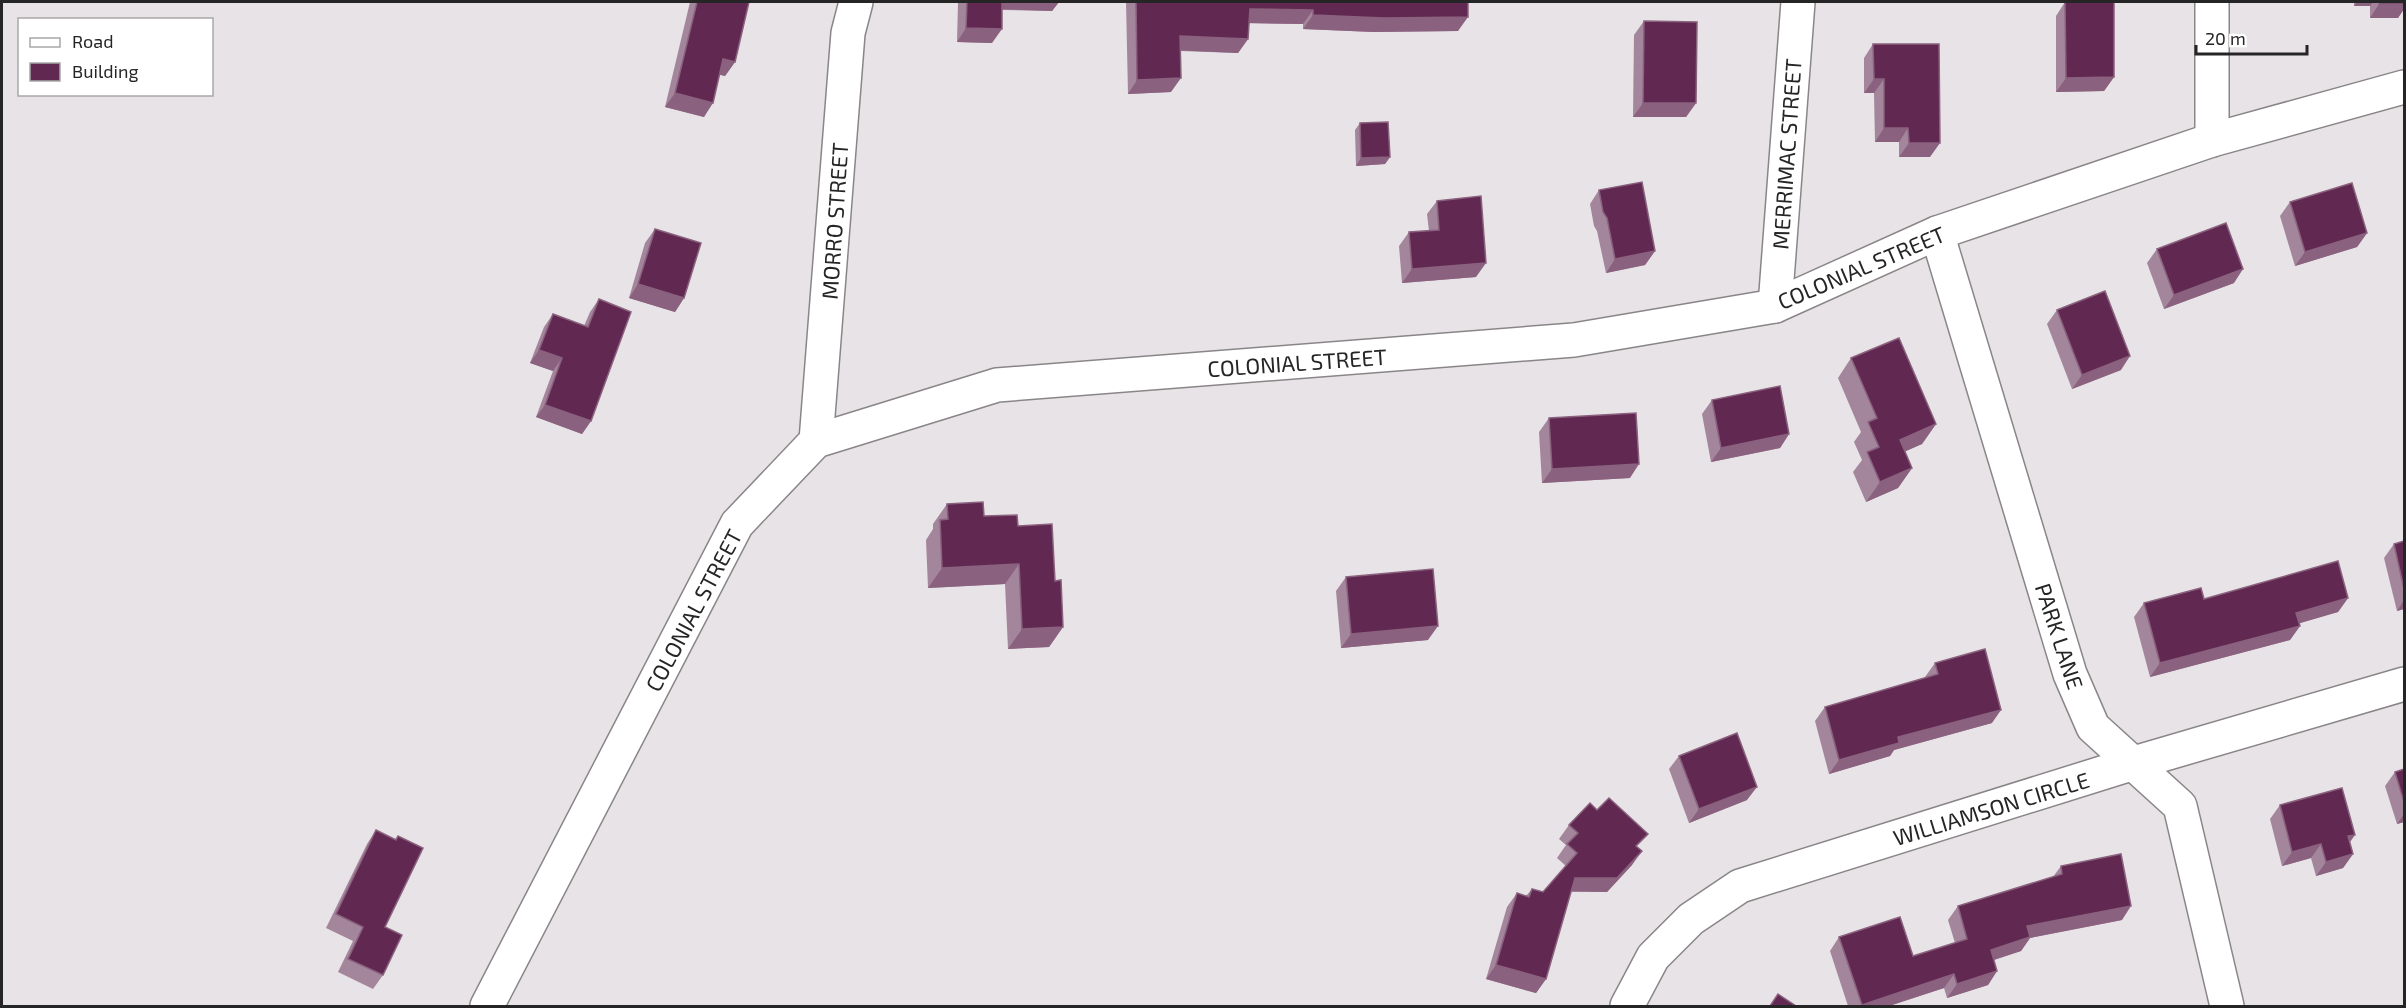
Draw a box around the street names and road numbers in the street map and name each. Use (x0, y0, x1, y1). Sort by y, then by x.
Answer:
street label: MERRIMAC STREET (1766, 58, 1806, 250)
street label: MORRO STREET (816, 142, 852, 300)
street label: COLONIAL STREET (1773, 220, 1949, 314)
street label: COLONIAL STREET (1207, 343, 1388, 381)
street label: COLONIAL STREET (639, 524, 747, 695)
street label: PARK LANE (2031, 580, 2089, 692)
street label: WILLIAMSON CIRCLE (1890, 766, 2092, 850)

